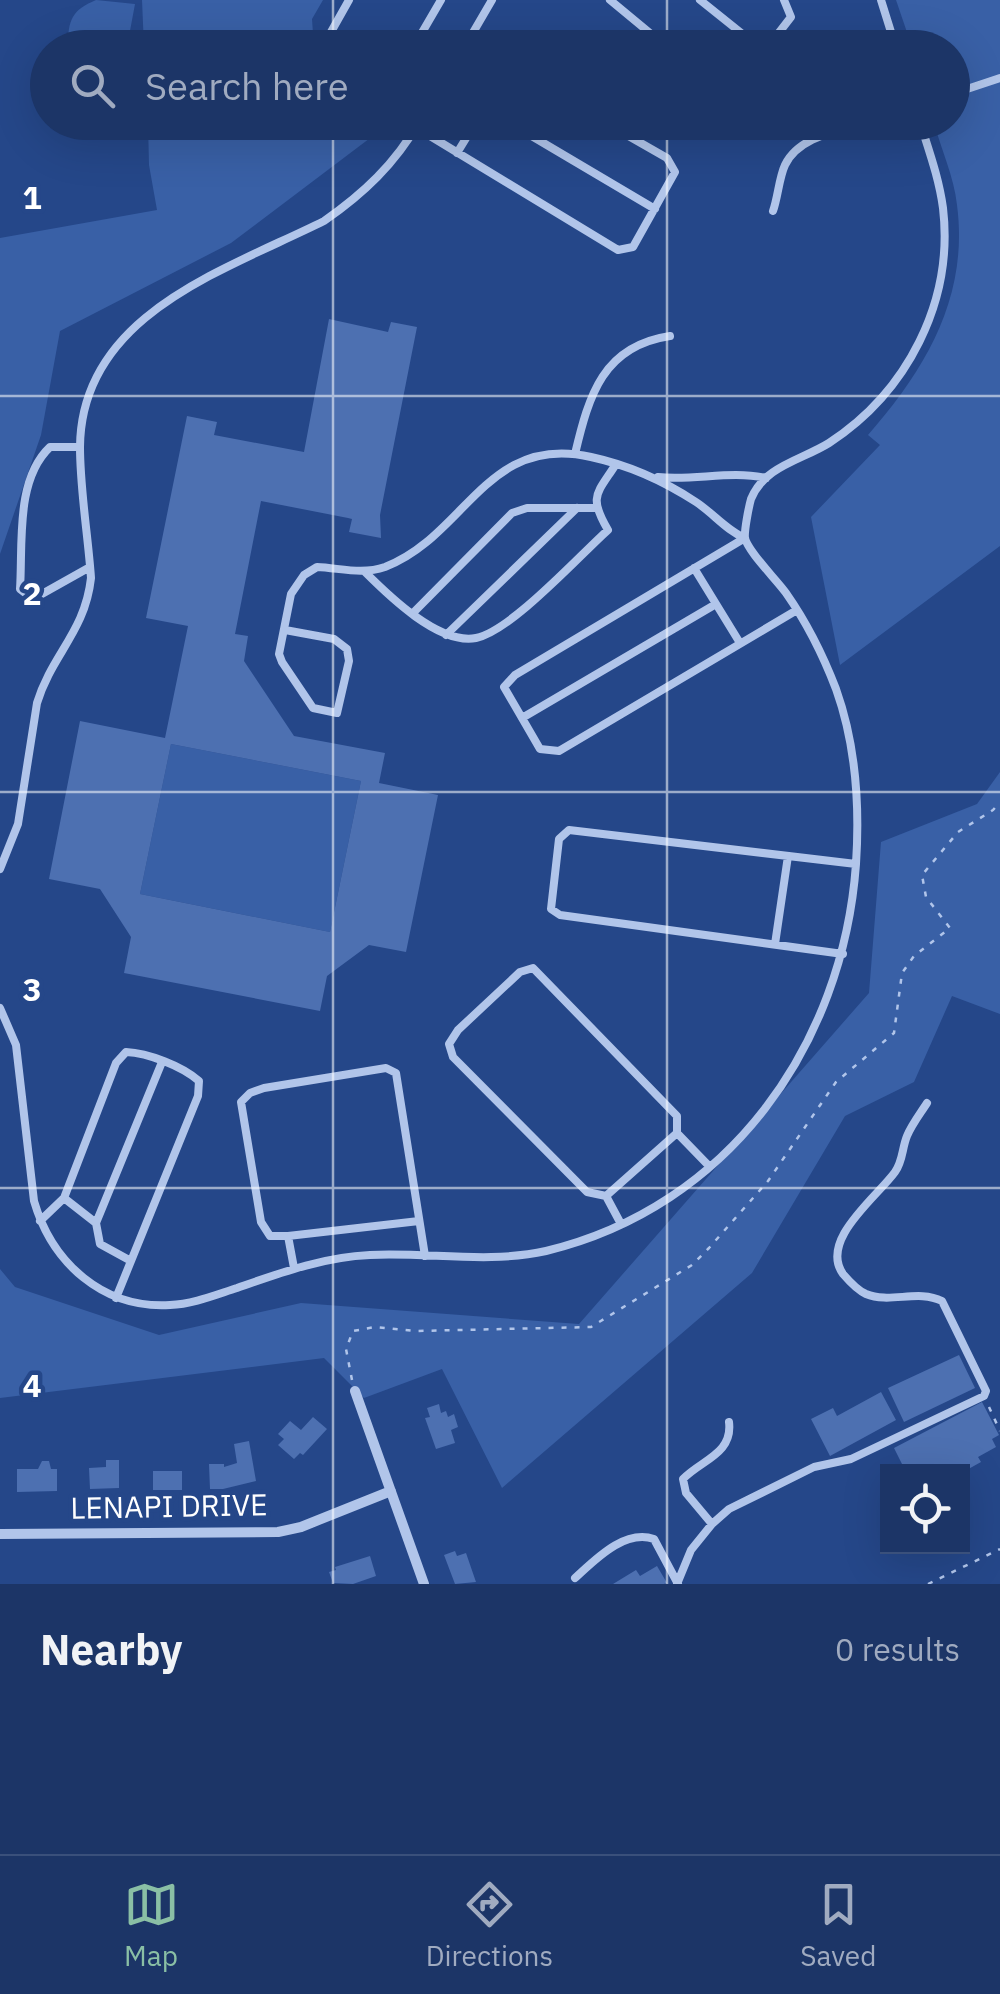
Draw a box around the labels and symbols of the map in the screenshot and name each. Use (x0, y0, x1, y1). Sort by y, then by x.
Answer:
text: 1 (22, 176, 42, 218)
text: 2 (22, 572, 42, 614)
text: 3 (22, 968, 42, 1010)
text: 4 (22, 1364, 42, 1406)
street label: LENAPI DRIVE (70, 1484, 268, 1527)

